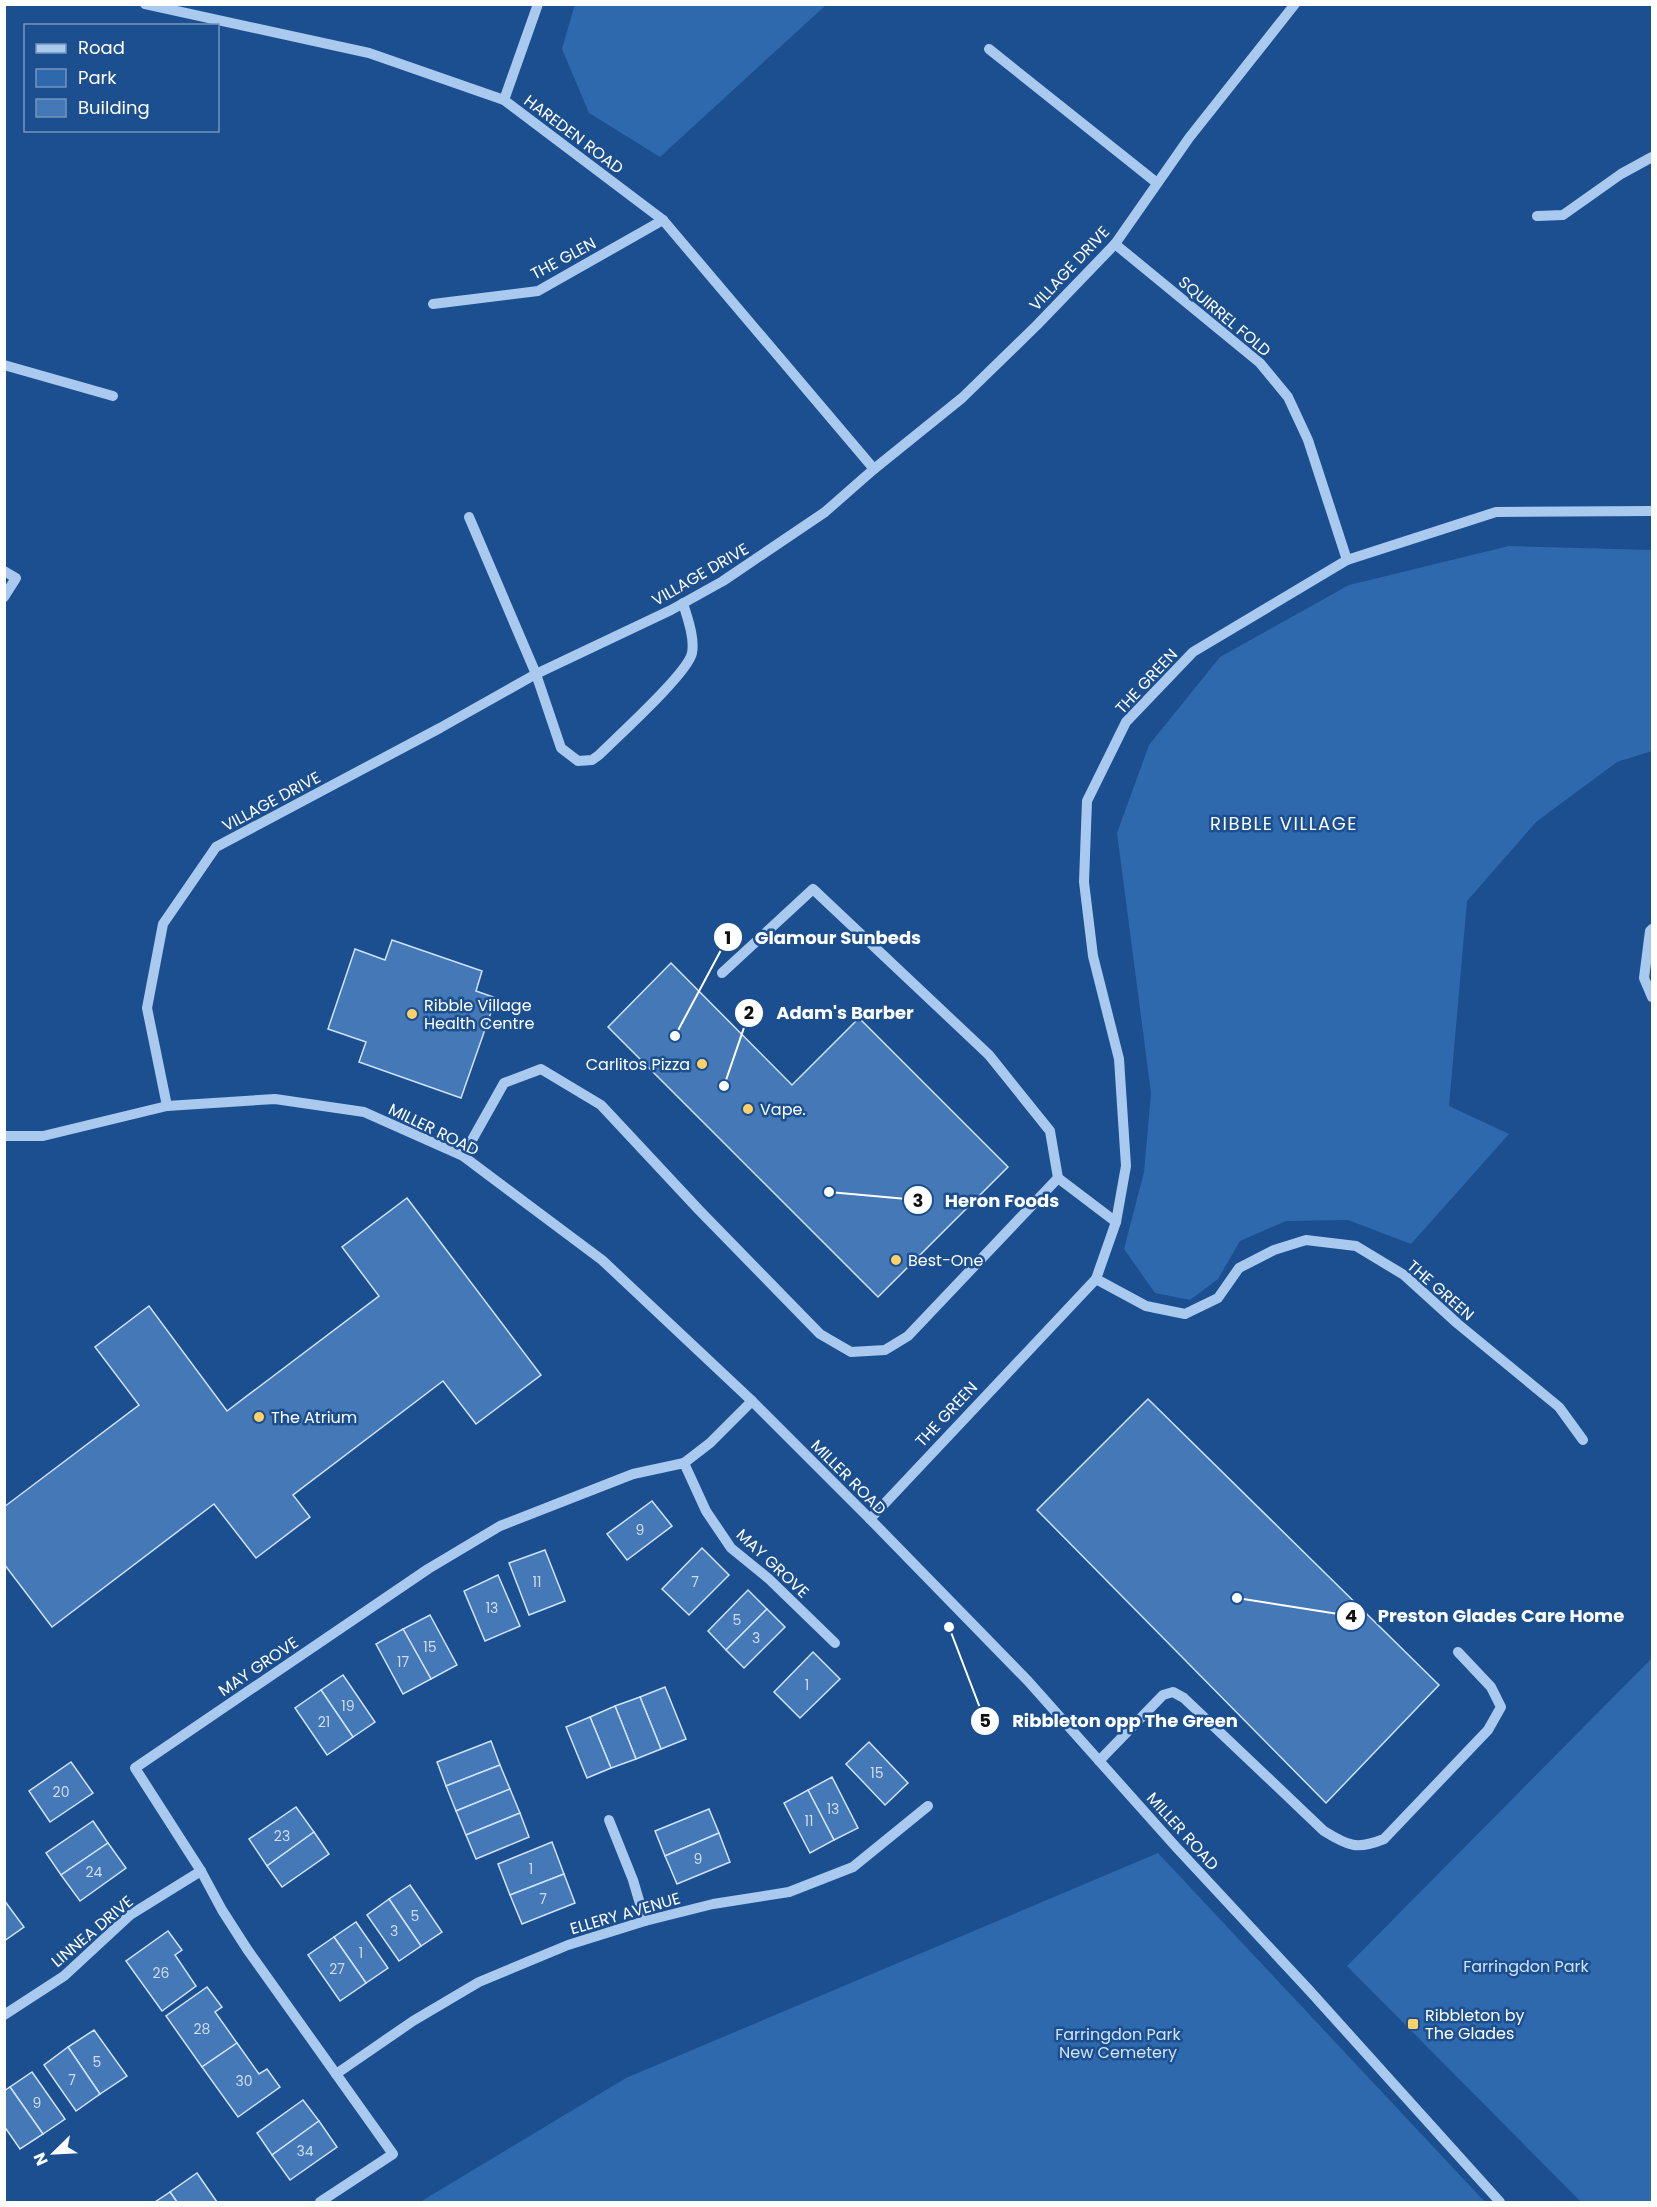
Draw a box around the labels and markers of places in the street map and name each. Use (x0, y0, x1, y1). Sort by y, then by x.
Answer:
callout: Glamour Sunbeds (713, 919, 933, 955)
place label: Ribble Village Health Centre (424, 994, 534, 1035)
callout: Adam's Barber (734, 995, 926, 1031)
marker: Ribble Village Health Centre (405, 1007, 419, 1021)
place label: Carlitos Pizza (586, 1053, 690, 1076)
marker: Carlitos Pizza (695, 1057, 709, 1071)
place label: Vape. (760, 1098, 806, 1121)
marker: Vape. (741, 1102, 755, 1116)
callout: Heron Foods (903, 1182, 1071, 1218)
place label: Best-One (908, 1249, 984, 1272)
marker: Best-One (889, 1253, 903, 1267)
place label: The Atrium (271, 1406, 357, 1429)
marker: The Atrium (252, 1410, 266, 1424)
callout: Preston Glades Care Home (1336, 1598, 1636, 1634)
callout: Ribbleton opp The Green (970, 1703, 1250, 1739)
place label: Ribbleton by The Glades (1425, 2004, 1525, 2045)
marker: Ribbleton by The Glades (1406, 2017, 1420, 2031)

